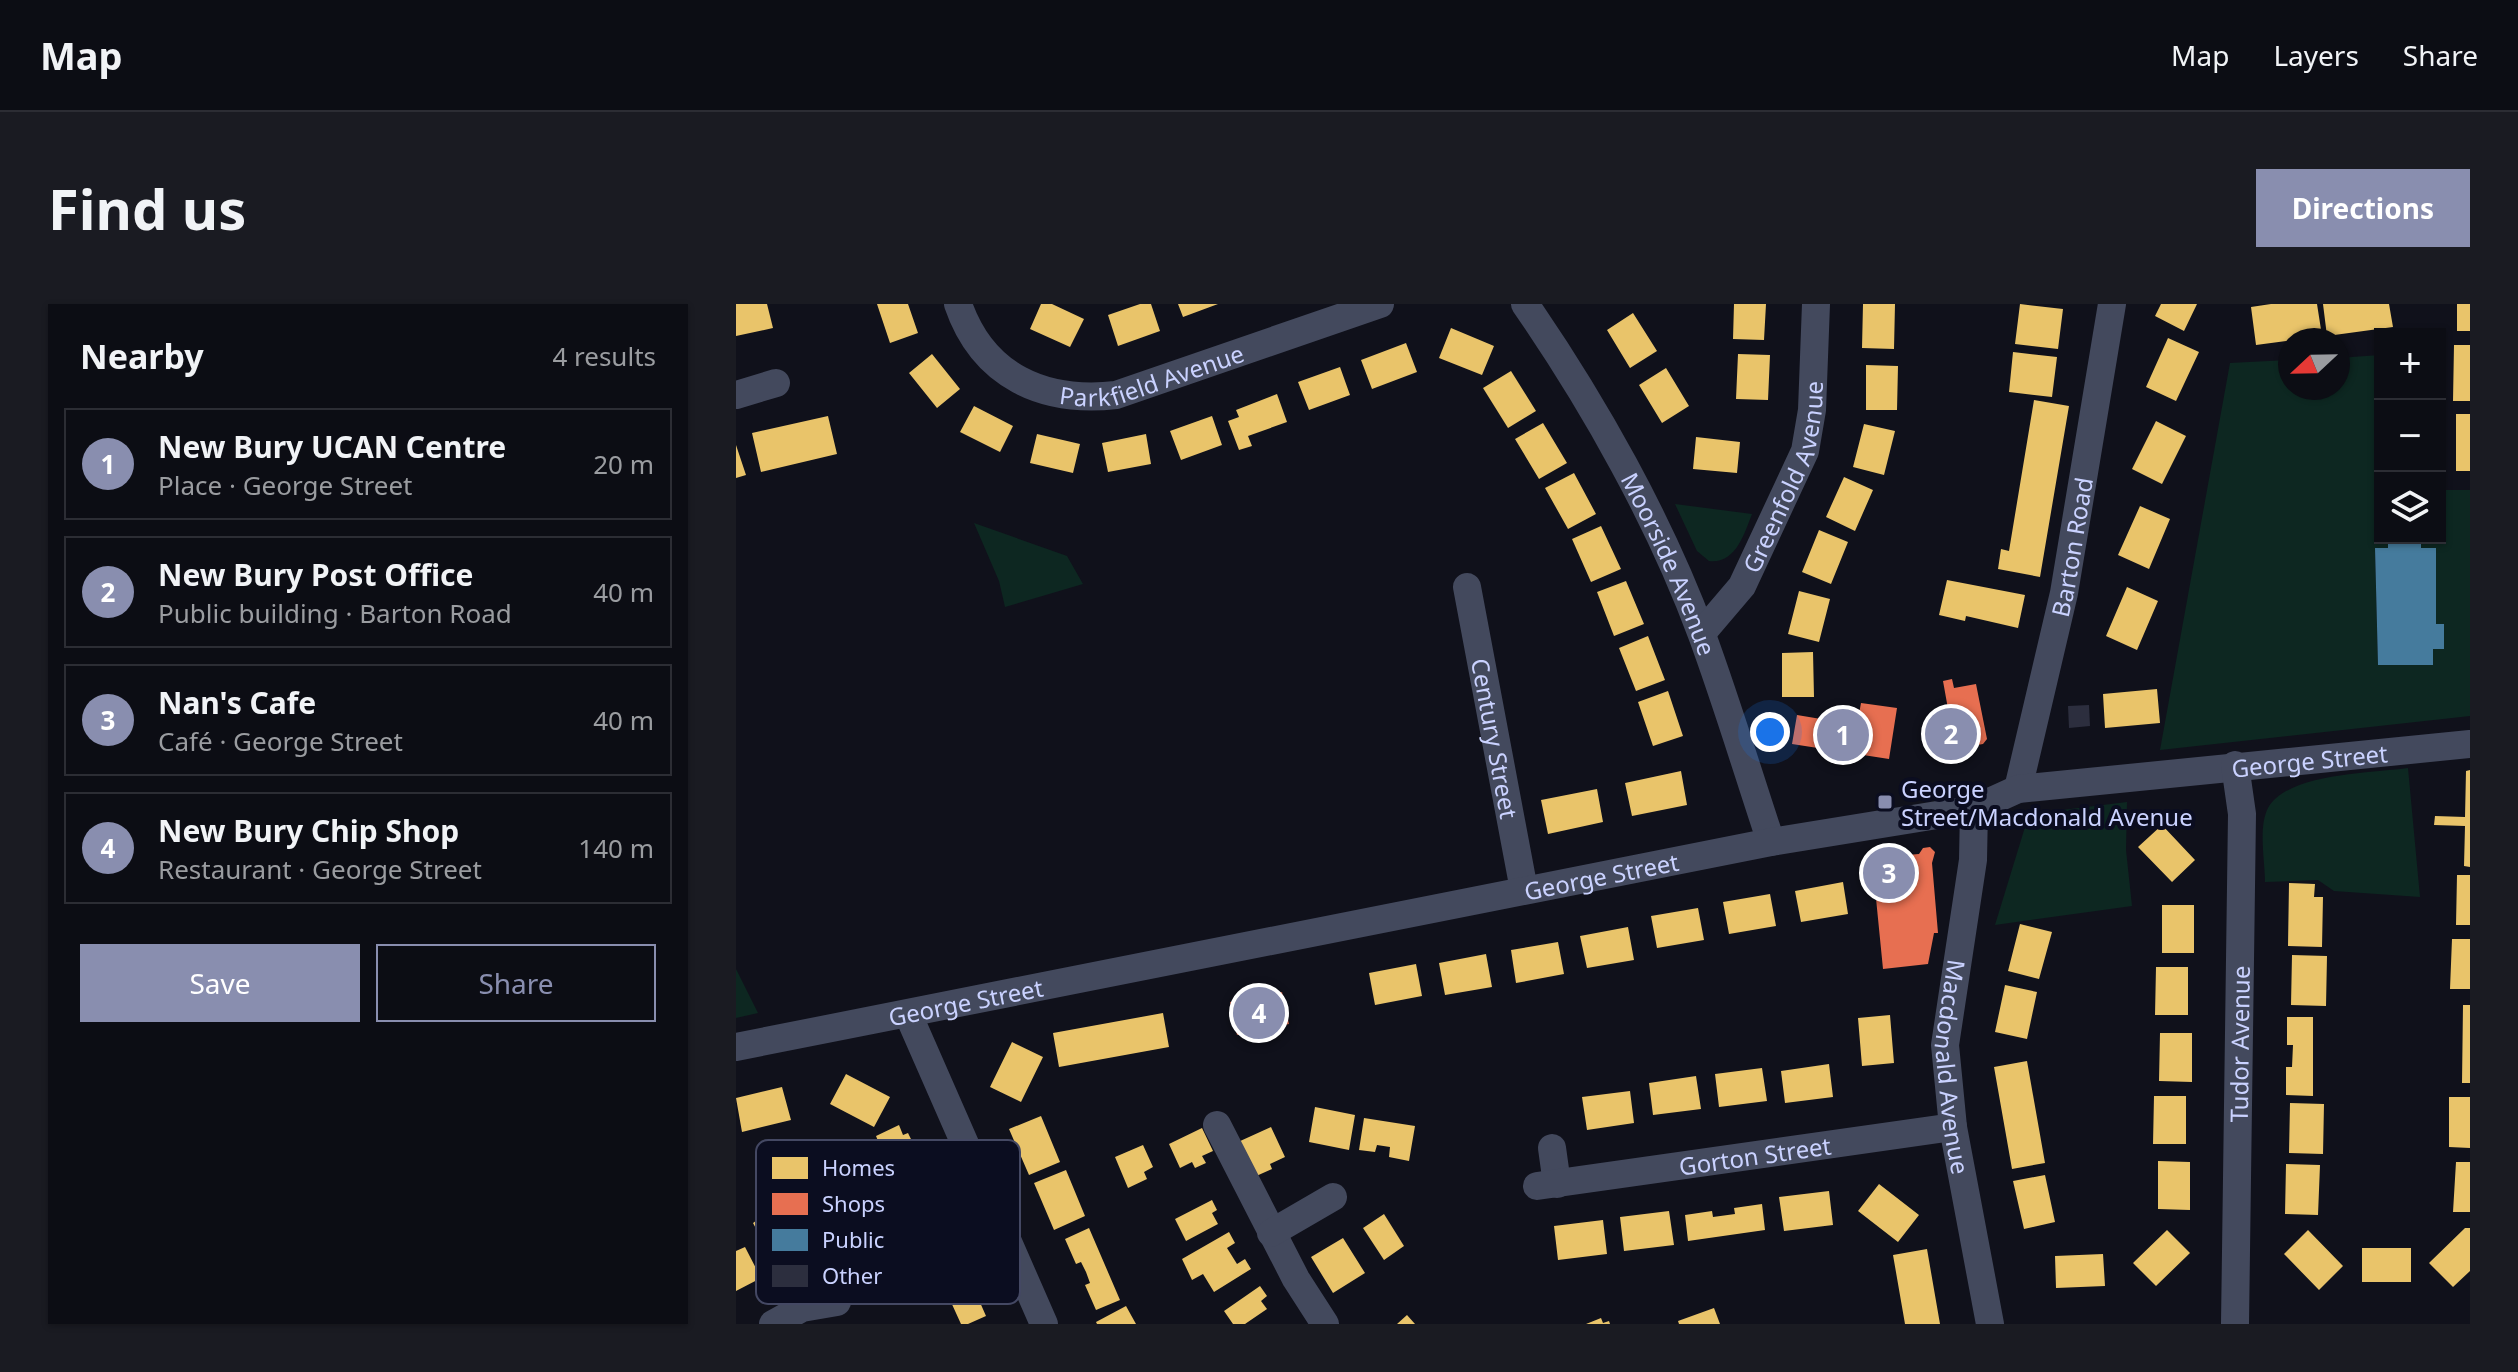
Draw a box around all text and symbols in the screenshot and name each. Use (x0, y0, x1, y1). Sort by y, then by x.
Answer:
text: Map (40, 29, 123, 81)
text: Map (2171, 36, 2229, 74)
text: Layers (2273, 36, 2359, 74)
text: Share (2403, 36, 2478, 74)
button: Directions (2256, 169, 2470, 247)
text: Find us (48, 170, 246, 246)
north arrow (2278, 328, 2350, 400)
map controls (2374, 328, 2446, 544)
button: + (2374, 328, 2446, 400)
text: Nearby (80, 333, 204, 379)
street label: Parkfield Avenue (1058, 336, 1248, 413)
text: 4 results (552, 338, 656, 374)
street label: Greenfold Avenue (1734, 380, 1830, 578)
button: − (2374, 400, 2446, 472)
text: New Bury UCAN Centre (158, 426, 506, 467)
text: 1 (101, 446, 115, 482)
text: 20 m (593, 446, 654, 482)
street label: Moorside Avenue (1614, 466, 1724, 660)
text: Place · George Street (158, 467, 412, 503)
button: layers (2374, 472, 2446, 544)
street label: Barton Road (2042, 475, 2099, 620)
text: New Bury Post Office (158, 554, 473, 595)
text: 2 (101, 574, 115, 610)
text: 40 m (593, 574, 654, 610)
text: Public building · Barton Road (158, 595, 512, 631)
street label: Century Street (1464, 655, 1527, 822)
text: Nan's Cafe (158, 682, 316, 723)
text: 3 (101, 702, 115, 738)
text: 40 m (593, 702, 654, 738)
pin: 2 (1925, 704, 1977, 764)
pin: 1 (1817, 705, 1869, 765)
your location (1750, 712, 1790, 752)
text: Café · George Street (158, 723, 403, 759)
street label: George Street (2230, 736, 2389, 784)
place label: George Street/Macdonald Avenue (1901, 772, 2193, 833)
marker: George Street/Macdonald Avenue (1876, 793, 1894, 811)
text: New Bury Chip Shop (158, 810, 459, 851)
text: 4 (101, 830, 115, 866)
text: 140 m (578, 830, 654, 866)
pin: 3 (1863, 843, 1915, 903)
street label: George Street (1521, 844, 1682, 907)
text: Restaurant · George Street (158, 851, 482, 887)
button: Save (80, 944, 360, 1022)
button: Share (376, 944, 656, 1022)
street label: Macdonald Avenue (1928, 957, 1978, 1177)
street label: Tudor Avenue (2221, 965, 2256, 1123)
street label: George Street (885, 970, 1046, 1033)
pin: 4 (1233, 983, 1285, 1043)
street label: Gorton Street (1677, 1128, 1833, 1182)
legend (756, 1140, 1020, 1304)
text: Homes (822, 1152, 895, 1182)
text: Shops (822, 1188, 885, 1218)
text: Public (822, 1224, 884, 1254)
text: Other (822, 1260, 882, 1290)

